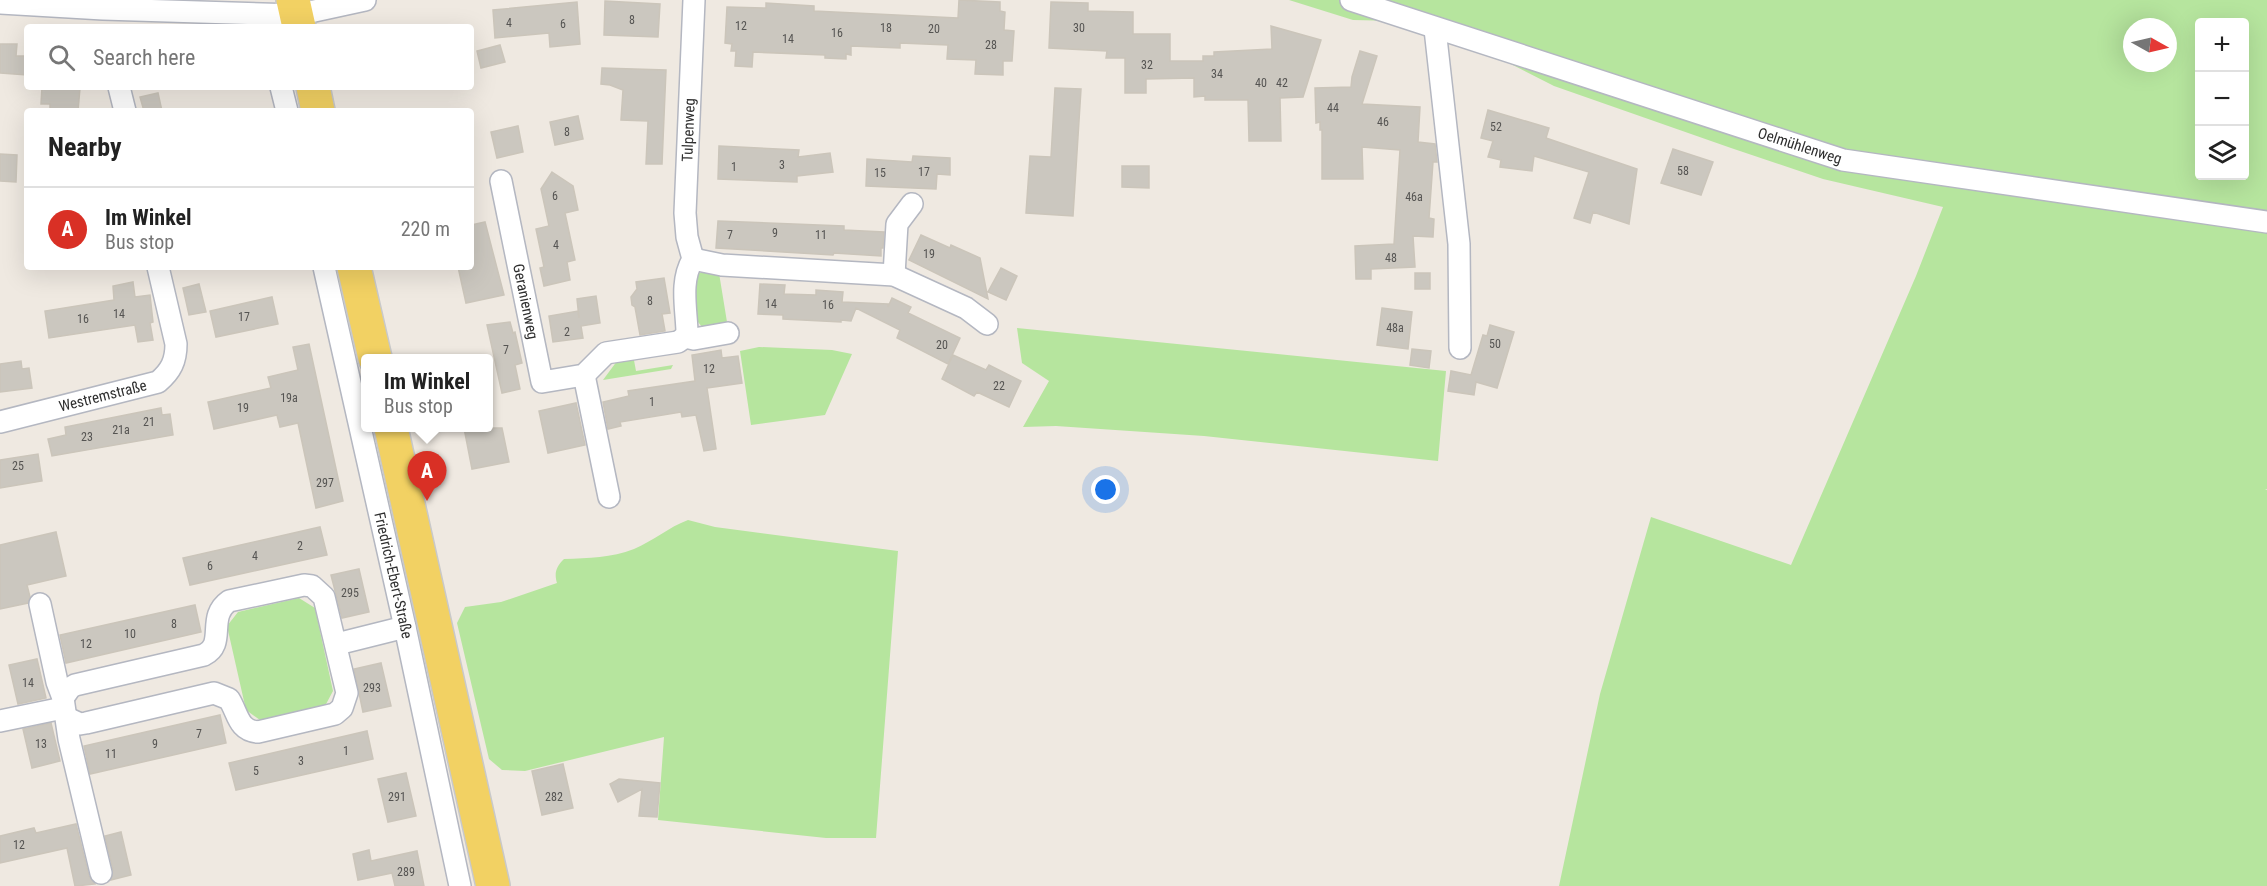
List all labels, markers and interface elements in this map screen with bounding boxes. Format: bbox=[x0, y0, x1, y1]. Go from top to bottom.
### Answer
house number: 8 bbox=[629, 13, 635, 27]
house number: 4 bbox=[506, 16, 512, 30]
house number: 6 bbox=[560, 17, 566, 31]
north arrow bbox=[2123, 18, 2177, 72]
map controls bbox=[2195, 18, 2249, 180]
button: + bbox=[2195, 18, 2249, 72]
house number: 12 bbox=[735, 19, 747, 33]
house number: 18 bbox=[880, 21, 892, 35]
house number: 30 bbox=[1073, 21, 1085, 35]
house number: 20 bbox=[928, 22, 940, 36]
search box bbox=[24, 24, 474, 90]
house number: 16 bbox=[831, 26, 843, 40]
house number: 14 bbox=[782, 32, 794, 46]
house number: 28 bbox=[985, 38, 997, 52]
icon: search bbox=[45, 41, 78, 74]
text: Search here bbox=[93, 45, 195, 70]
house number: 32 bbox=[1141, 58, 1153, 72]
house number: 34 bbox=[1211, 67, 1223, 81]
button: − bbox=[2195, 72, 2249, 126]
house number: 40 bbox=[1255, 76, 1267, 90]
house number: 42 bbox=[1276, 76, 1288, 90]
street label: Tulpenweg bbox=[678, 98, 699, 162]
house number: 44 bbox=[1327, 101, 1339, 115]
house number: 46 bbox=[1377, 115, 1389, 129]
house number: 52 bbox=[1490, 120, 1502, 134]
street label: Oelmühlenweg bbox=[1756, 124, 1844, 168]
house number: 8 bbox=[564, 125, 570, 139]
button: layers bbox=[2195, 126, 2249, 180]
text: Nearby bbox=[48, 132, 122, 162]
house number: 3 bbox=[779, 158, 785, 172]
house number: 1 bbox=[731, 160, 737, 174]
house number: 58 bbox=[1677, 164, 1689, 178]
house number: 17 bbox=[918, 165, 930, 179]
house number: 15 bbox=[874, 166, 886, 180]
house number: 6 bbox=[552, 189, 558, 203]
house number: 46a bbox=[1405, 190, 1423, 204]
text: Im Winkel bbox=[105, 205, 192, 230]
text: A bbox=[62, 217, 73, 241]
text: 220 m bbox=[401, 217, 450, 241]
house number: 9 bbox=[772, 226, 778, 240]
house number: 7 bbox=[727, 228, 733, 242]
house number: 11 bbox=[815, 228, 827, 242]
text: Bus stop bbox=[105, 230, 174, 254]
house number: 4 bbox=[553, 238, 559, 252]
house number: 19 bbox=[923, 247, 935, 261]
house number: 48 bbox=[1385, 251, 1397, 265]
street label: Geranienweg bbox=[509, 262, 542, 341]
house number: 8 bbox=[647, 294, 653, 308]
house number: 14 bbox=[765, 297, 777, 311]
house number: 16 bbox=[822, 298, 834, 312]
house number: 14 bbox=[113, 307, 125, 321]
house number: 17 bbox=[238, 310, 250, 324]
house number: 16 bbox=[77, 312, 89, 326]
house number: 48a bbox=[1386, 321, 1404, 335]
house number: 2 bbox=[564, 325, 570, 339]
house number: 50 bbox=[1489, 337, 1501, 351]
house number: 20 bbox=[936, 338, 948, 352]
house number: 7 bbox=[503, 343, 509, 357]
popup bbox=[361, 354, 493, 432]
house number: 12 bbox=[703, 362, 715, 376]
text: Im Winkel bbox=[384, 369, 470, 394]
street label: Westremstraße bbox=[57, 376, 149, 416]
house number: 22 bbox=[993, 379, 1005, 393]
house number: 19a bbox=[280, 391, 298, 405]
text: Bus stop bbox=[384, 394, 453, 418]
house number: 1 bbox=[649, 395, 655, 409]
house number: 19 bbox=[237, 401, 249, 415]
house number: 21 bbox=[143, 415, 155, 429]
house number: 21a bbox=[112, 423, 130, 437]
house number: 23 bbox=[81, 430, 93, 444]
pin: A bbox=[408, 452, 446, 501]
house number: 25 bbox=[12, 459, 24, 473]
your location bbox=[1091, 475, 1120, 504]
house number: 297 bbox=[316, 476, 334, 490]
street label: Friedrich-Ebert-Straße bbox=[370, 510, 416, 640]
house number: 2 bbox=[297, 539, 303, 553]
house number: 4 bbox=[252, 549, 258, 563]
house number: 6 bbox=[207, 559, 213, 573]
house number: 295 bbox=[341, 586, 359, 600]
house number: 8 bbox=[171, 617, 177, 631]
house number: 10 bbox=[124, 627, 136, 641]
house number: 12 bbox=[80, 637, 92, 651]
house number: 14 bbox=[22, 676, 34, 690]
house number: 293 bbox=[363, 681, 381, 695]
house number: 7 bbox=[196, 727, 202, 741]
house number: 13 bbox=[35, 737, 47, 751]
house number: 9 bbox=[152, 737, 158, 751]
house number: 1 bbox=[343, 744, 349, 758]
house number: 11 bbox=[105, 747, 117, 761]
house number: 3 bbox=[298, 754, 304, 768]
house number: 5 bbox=[253, 764, 259, 778]
house number: 291 bbox=[388, 790, 406, 804]
house number: 282 bbox=[545, 790, 563, 804]
house number: 12 bbox=[13, 838, 25, 852]
house number: 289 bbox=[397, 865, 415, 879]

